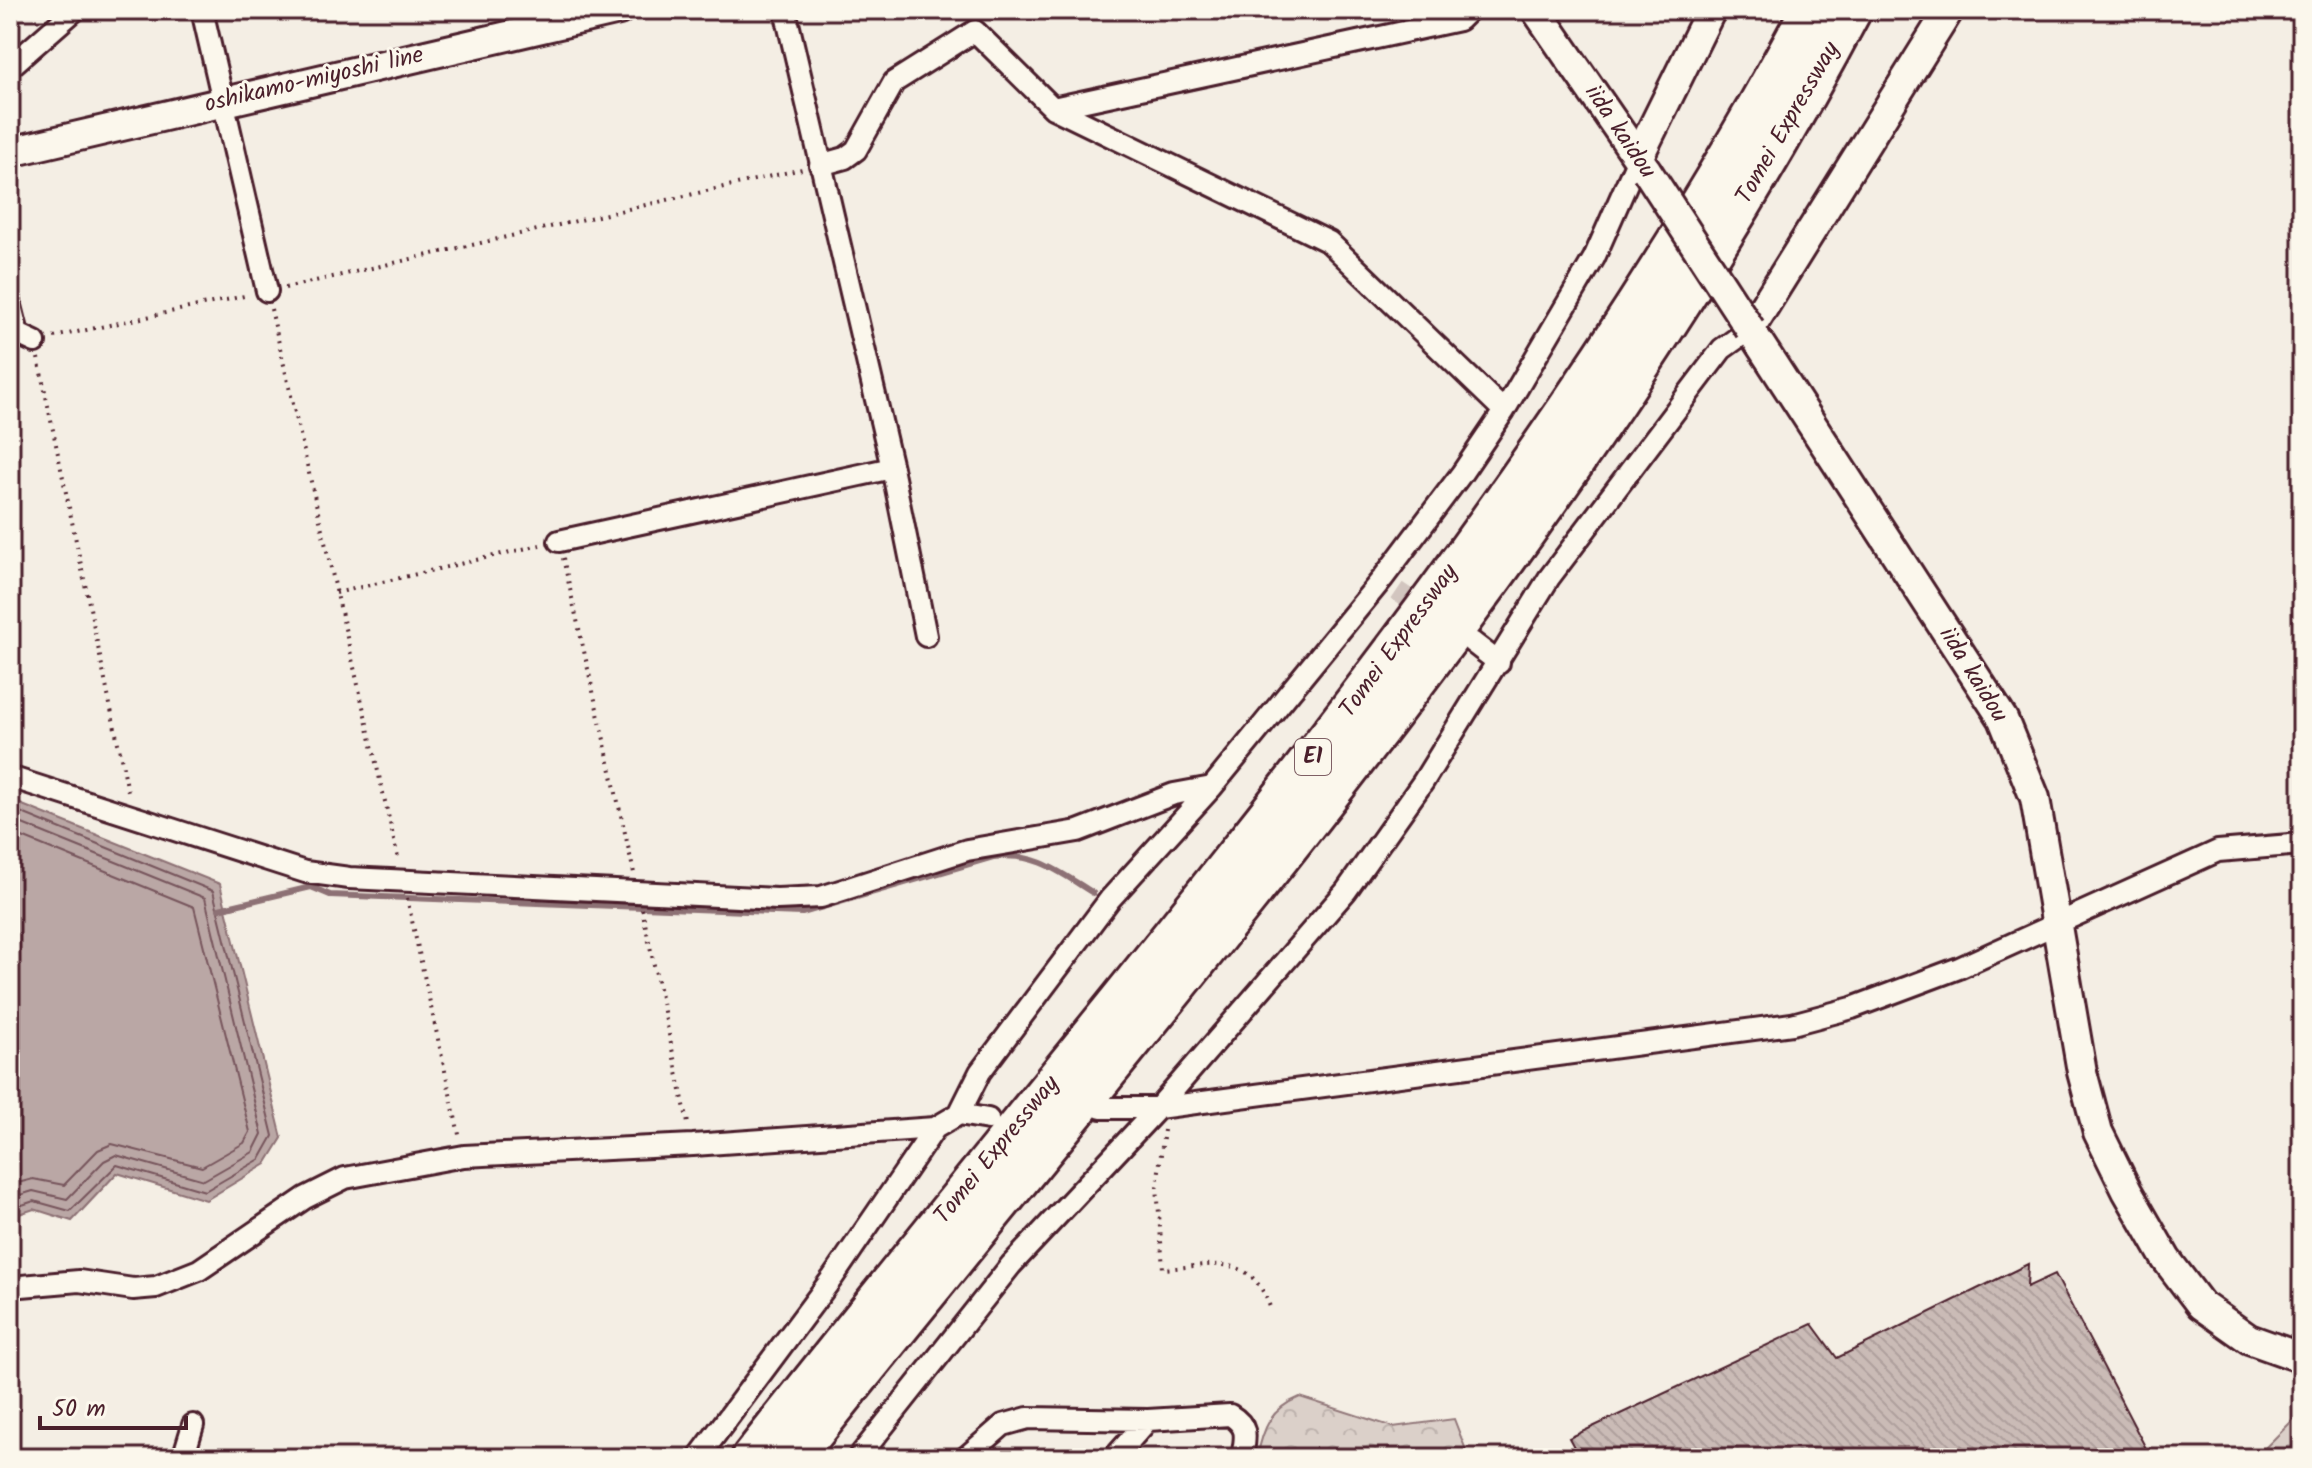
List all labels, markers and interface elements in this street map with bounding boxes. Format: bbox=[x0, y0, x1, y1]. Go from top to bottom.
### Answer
street label: Tomei Expressway bbox=[1725, 34, 1851, 212]
street label: oshikamo-miyoshi line bbox=[201, 36, 428, 124]
street label: iida kaidou bbox=[1574, 77, 1666, 188]
street label: Tomei Expressway bbox=[1330, 555, 1469, 726]
street label: iida kaidou bbox=[1928, 619, 2018, 731]
road number: E1 bbox=[1295, 739, 1331, 775]
street label: Tomei Expressway bbox=[924, 1066, 1070, 1233]
scale bar bbox=[40, 1380, 186, 1430]
text: 50 m bbox=[52, 1390, 106, 1429]

